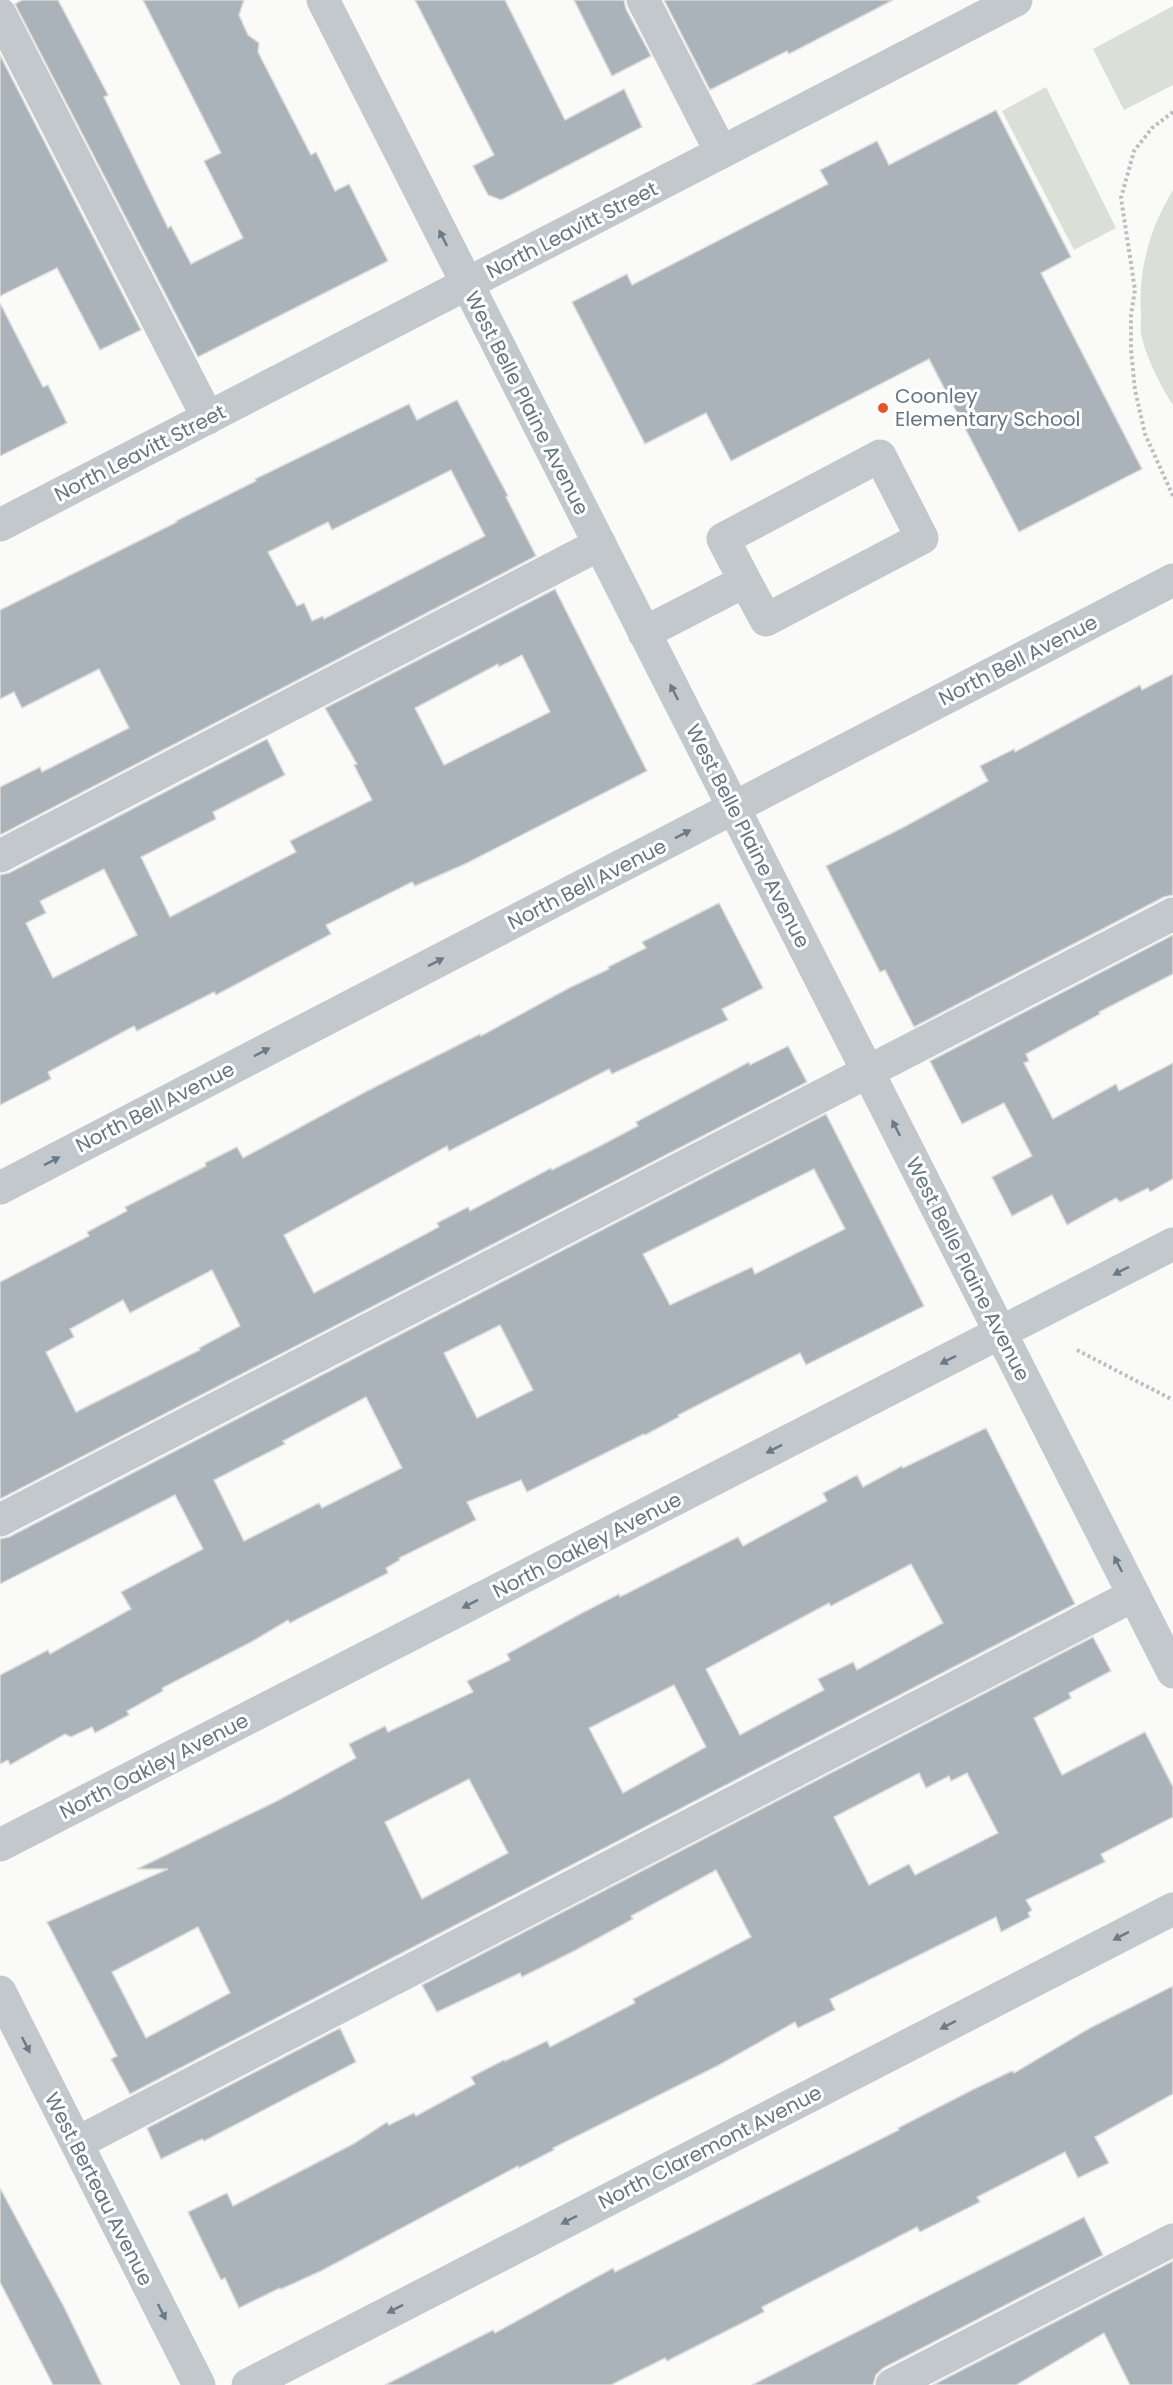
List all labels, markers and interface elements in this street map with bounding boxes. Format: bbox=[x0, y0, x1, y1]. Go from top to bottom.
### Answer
street label: North Leavitt Street bbox=[481, 175, 663, 285]
one-way arrow bbox=[439, 229, 448, 246]
street label: West Belle Plaine Avenue bbox=[458, 286, 596, 520]
place label: Coonley Elementary School bbox=[895, 382, 1080, 433]
street label: North Leavitt Street bbox=[49, 398, 231, 508]
marker: Coonley Elementary School bbox=[876, 401, 890, 415]
street label: North Bell Avenue bbox=[934, 608, 1102, 712]
one-way arrow bbox=[670, 684, 679, 701]
street label: West Belle Plaine Avenue bbox=[679, 719, 817, 953]
one-way arrow bbox=[675, 829, 692, 838]
street label: North Bell Avenue bbox=[503, 832, 671, 936]
one-way arrow bbox=[427, 957, 444, 967]
one-way arrow bbox=[254, 1047, 271, 1057]
street label: North Bell Avenue bbox=[71, 1055, 239, 1159]
one-way arrow bbox=[891, 1119, 901, 1136]
street label: West Belle Plaine Avenue bbox=[899, 1152, 1037, 1386]
one-way arrow bbox=[43, 1156, 61, 1166]
one-way arrow bbox=[1112, 1266, 1129, 1276]
one-way arrow bbox=[939, 1355, 956, 1365]
one-way arrow bbox=[765, 1444, 782, 1454]
street label: North Oakley Avenue bbox=[488, 1485, 686, 1605]
one-way arrow bbox=[1113, 1555, 1123, 1572]
one-way arrow bbox=[461, 1600, 478, 1609]
street label: North Oakley Avenue bbox=[55, 1706, 253, 1826]
one-way arrow bbox=[1112, 1931, 1129, 1941]
one-way arrow bbox=[939, 2020, 956, 2030]
one-way arrow bbox=[22, 2036, 31, 2053]
street label: North Claremont Avenue bbox=[593, 2078, 827, 2216]
street label: West Berteau Avenue bbox=[38, 2088, 160, 2290]
one-way arrow bbox=[560, 2215, 577, 2225]
one-way arrow bbox=[157, 2304, 167, 2321]
one-way arrow bbox=[387, 2304, 404, 2314]

